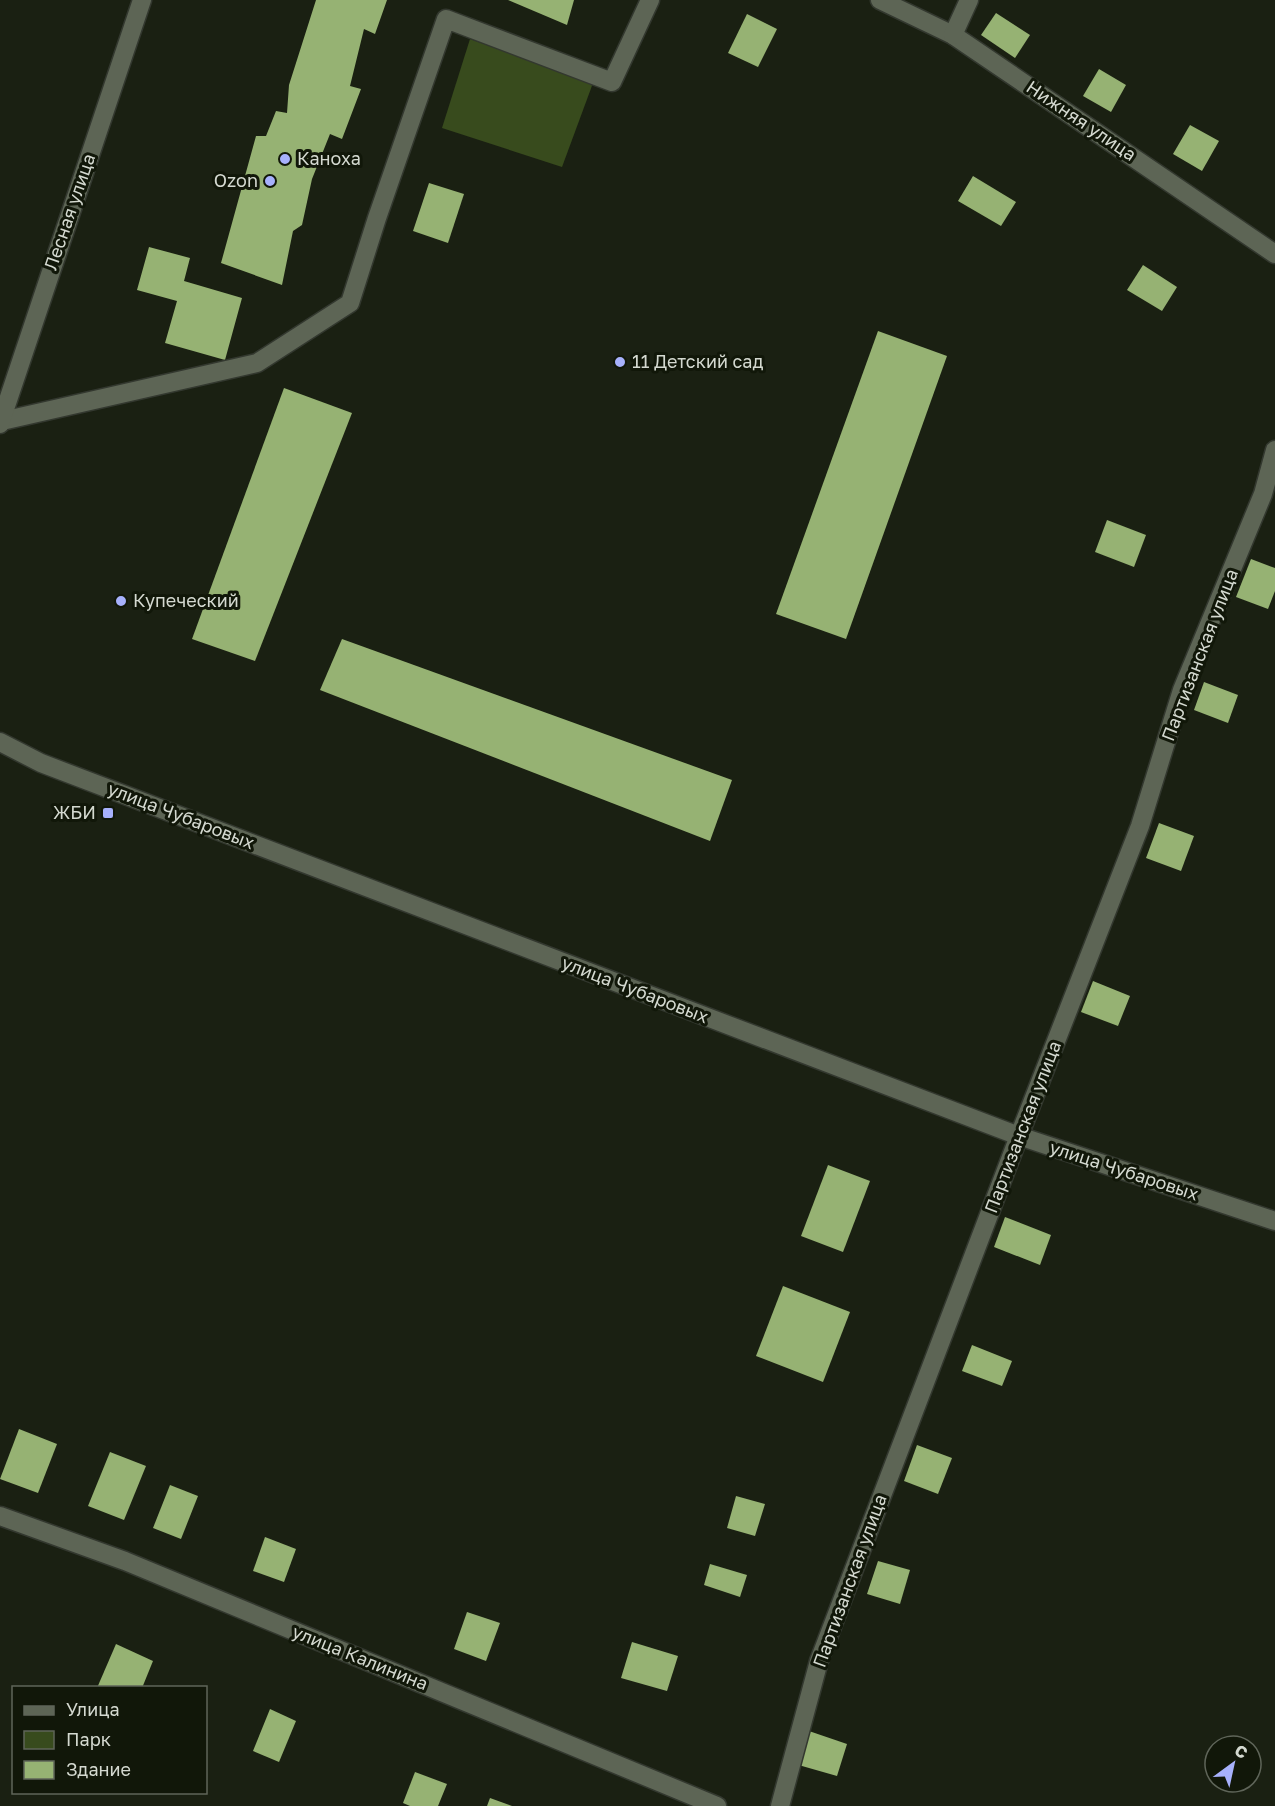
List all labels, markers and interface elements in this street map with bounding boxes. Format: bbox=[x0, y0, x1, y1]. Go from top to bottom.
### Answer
street label: Нижняя улица bbox=[1022, 75, 1141, 165]
place label: Каноха bbox=[297, 147, 361, 169]
street label: Лесная улица bbox=[39, 151, 99, 273]
marker: Каноха bbox=[278, 152, 292, 166]
place label: Ozon bbox=[214, 169, 258, 191]
marker: Ozon bbox=[263, 174, 277, 188]
place label: 11 Детский сад bbox=[632, 350, 763, 372]
marker: 11 Детский сад bbox=[613, 355, 627, 369]
street label: Партизанская улица bbox=[1156, 565, 1242, 744]
place label: Купеческий bbox=[133, 589, 239, 611]
marker: Купеческий bbox=[114, 594, 128, 608]
street label: улица Чубаровых bbox=[105, 777, 258, 853]
place label: ЖБИ bbox=[53, 801, 96, 823]
marker: ЖБИ bbox=[101, 806, 115, 820]
street label: улица Чубаровых bbox=[559, 951, 712, 1027]
street label: Партизанская улица bbox=[979, 1037, 1065, 1216]
street label: улица Чубаровых bbox=[1047, 1136, 1202, 1205]
street label: Партизанская улица bbox=[807, 1491, 891, 1670]
street label: улица Калинина bbox=[289, 1620, 431, 1694]
legend bbox=[12, 1686, 207, 1794]
text: Улица bbox=[66, 1698, 120, 1720]
text: Парк bbox=[66, 1728, 111, 1750]
north arrow bbox=[1203, 1734, 1263, 1794]
text: С bbox=[1231, 1740, 1251, 1763]
text: Здание bbox=[66, 1758, 131, 1780]

